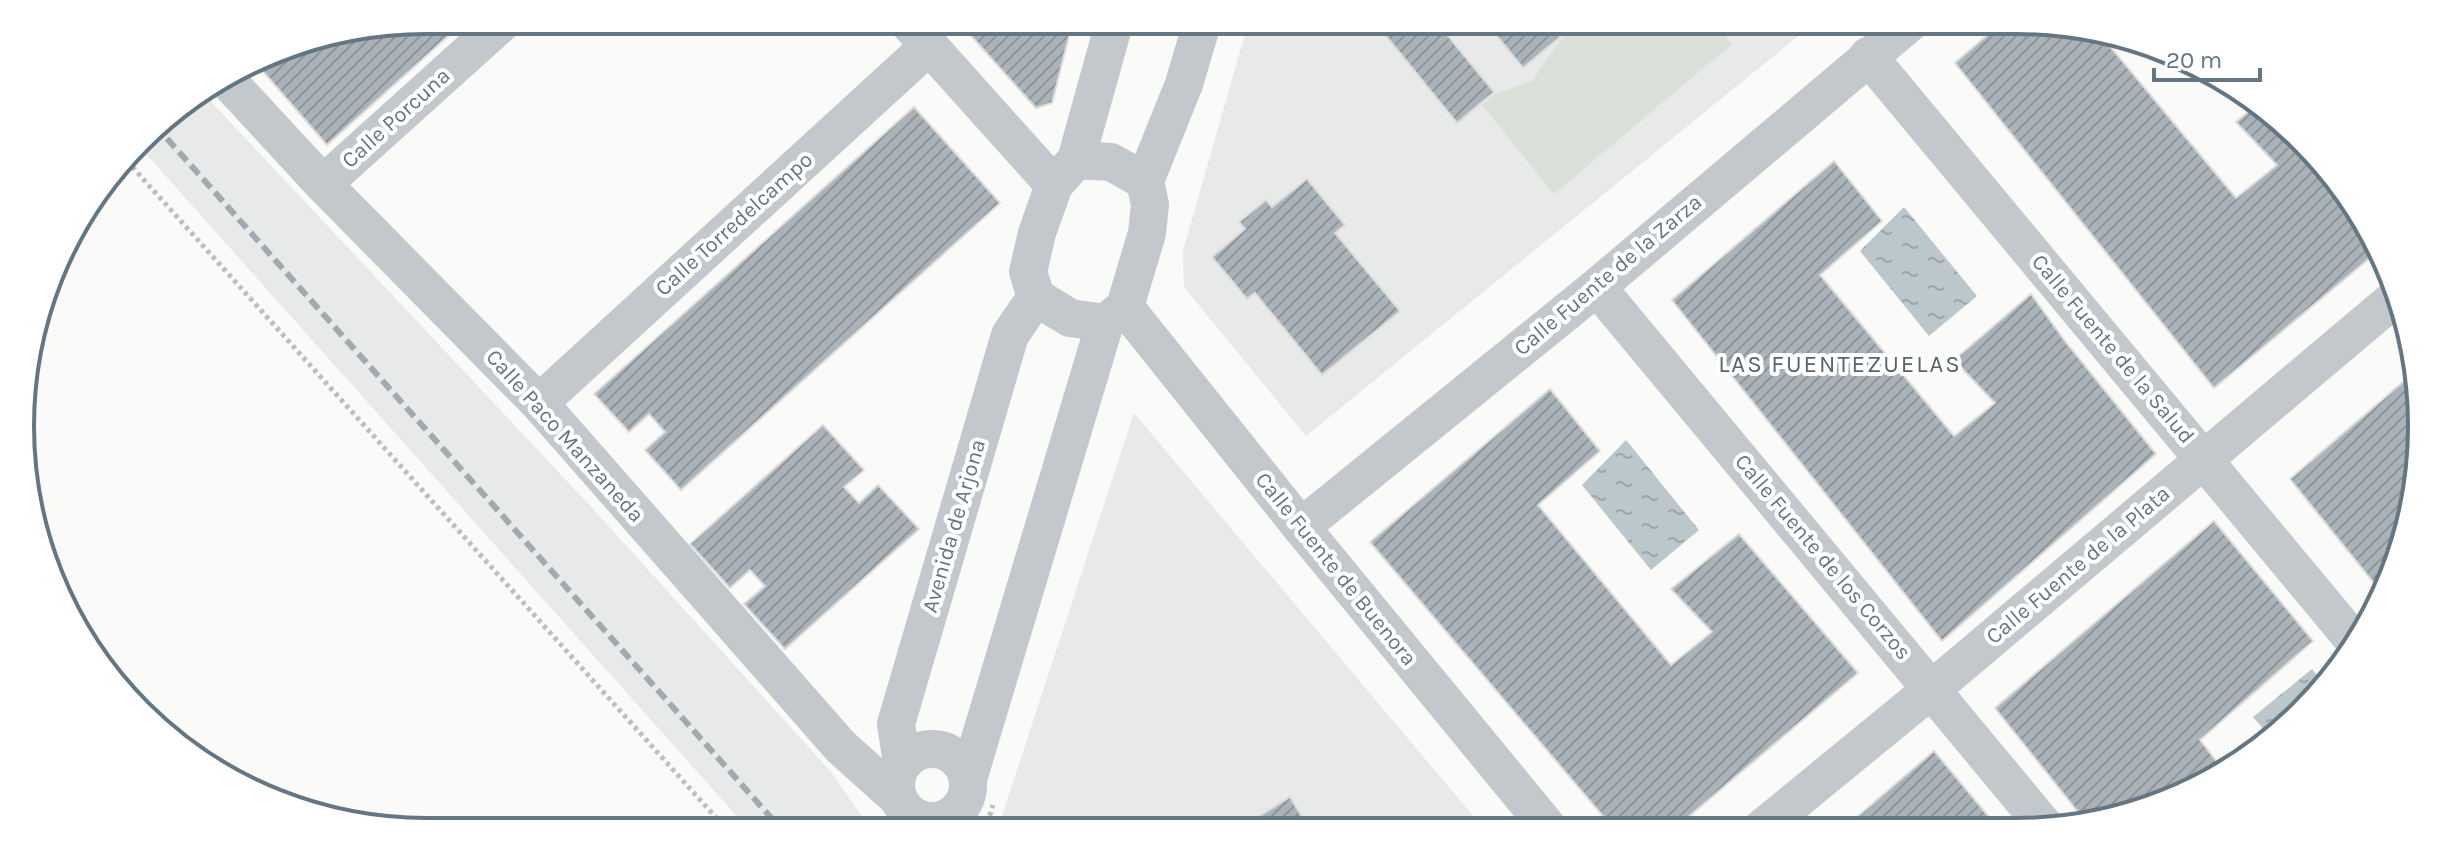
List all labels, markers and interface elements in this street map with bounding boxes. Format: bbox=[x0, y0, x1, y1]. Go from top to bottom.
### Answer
scale bar bbox=[2154, 32, 2260, 82]
text: 20 m bbox=[2166, 46, 2222, 74]
street label: Calle Porcuna bbox=[337, 63, 455, 173]
street label: Calle Torredelcampo bbox=[650, 147, 818, 301]
street label: Calle Fuente de la Zarza bbox=[1509, 189, 1707, 361]
street label: Calle Fuente de la Salud bbox=[2026, 249, 2200, 449]
street label: Calle Paco Manzaneda bbox=[481, 344, 649, 528]
district label: LAS FUENTEZUELAS bbox=[1718, 350, 1962, 378]
street label: Avenida de Arjona bbox=[917, 436, 991, 616]
street label: Calle Fuente de los Corzos bbox=[1729, 449, 1917, 665]
street label: Calle Fuente de Buenora bbox=[1250, 467, 1422, 671]
street label: Calle Fuente de la Plata bbox=[1981, 480, 2175, 650]

